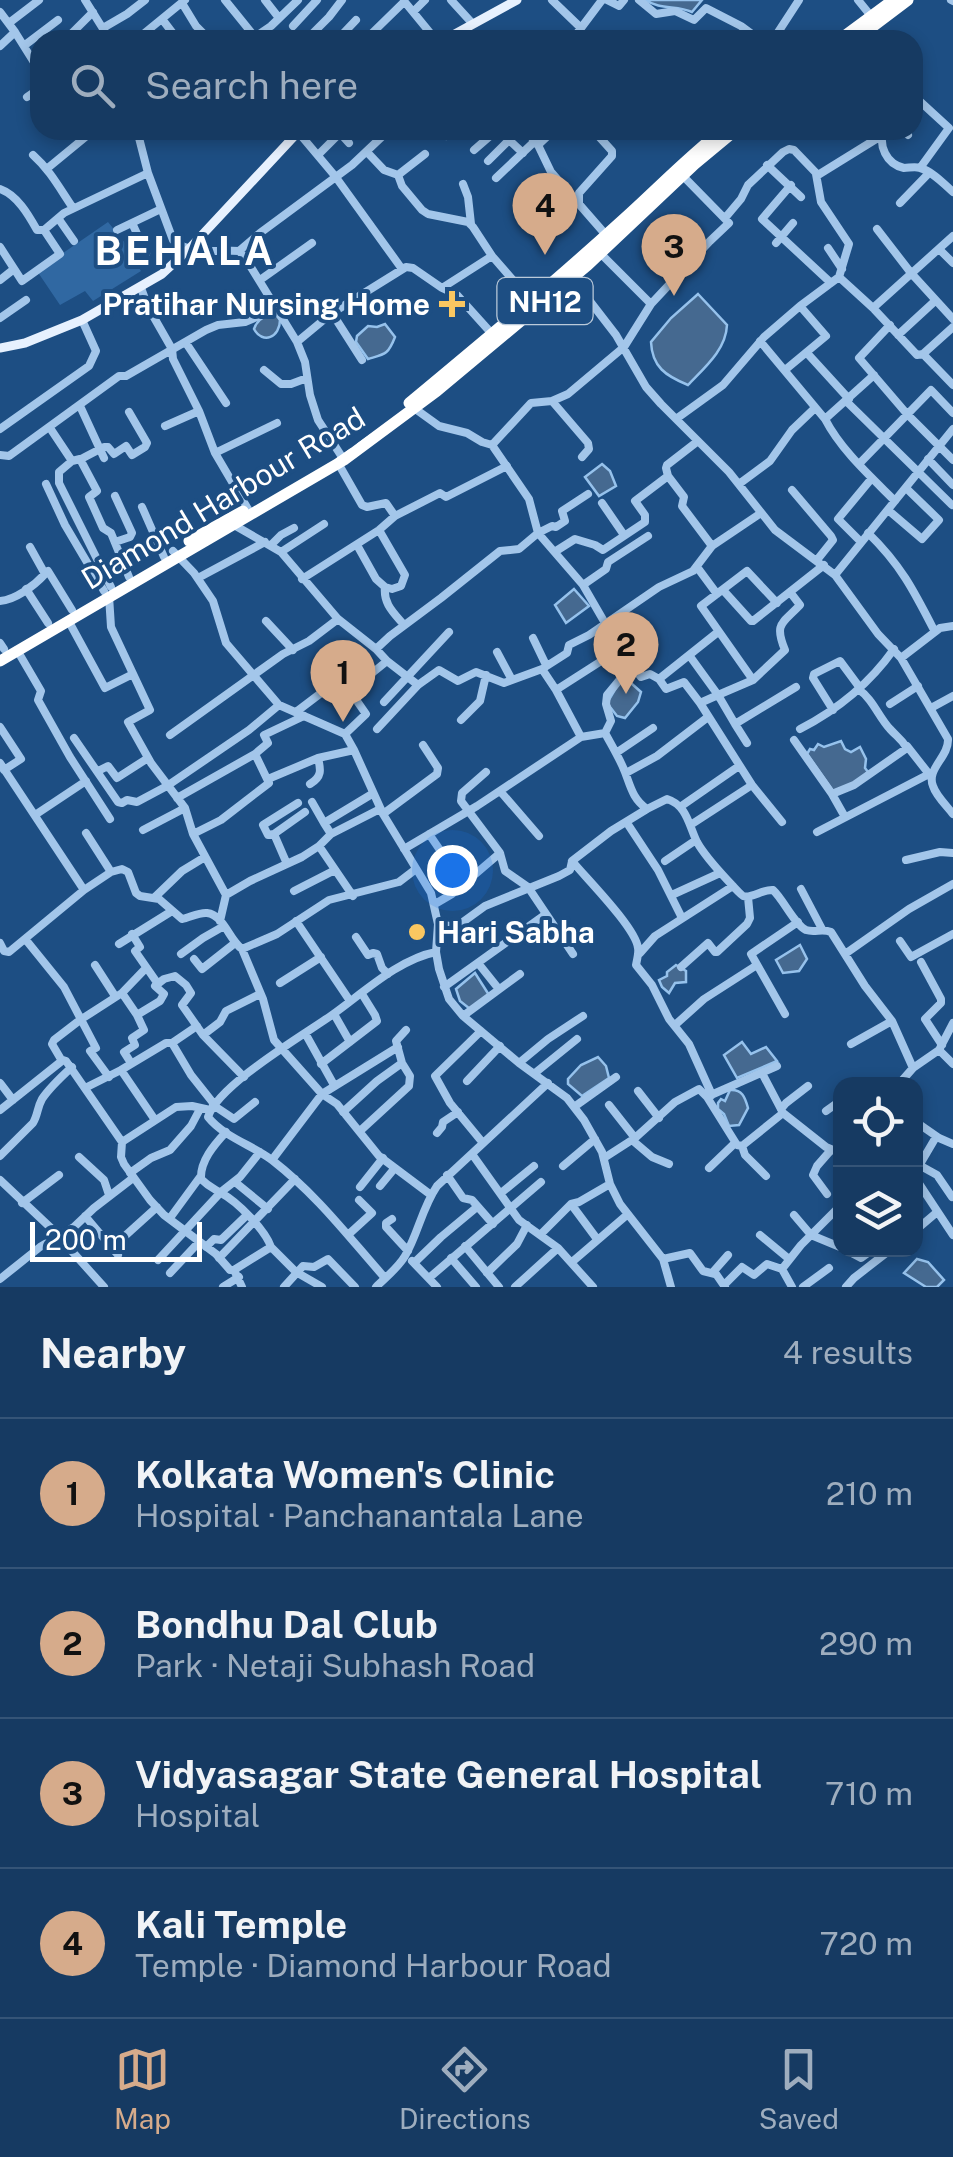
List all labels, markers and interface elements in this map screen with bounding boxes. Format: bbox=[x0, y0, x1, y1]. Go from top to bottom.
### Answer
search box bbox=[30, 30, 923, 140]
icon: search bbox=[65, 58, 120, 113]
text: Search here bbox=[145, 63, 358, 108]
pin: 4 bbox=[512, 172, 578, 255]
pin: 3 bbox=[642, 214, 706, 296]
district label: BEHALA bbox=[94, 227, 276, 274]
road number: NH12 bbox=[498, 278, 592, 324]
place label: Pratihar Nursing Home bbox=[102, 286, 430, 322]
marker: Pratihar Nursing Home bbox=[439, 291, 465, 317]
street label: Diamond Harbour Road bbox=[75, 399, 371, 597]
pin: 2 bbox=[594, 612, 658, 694]
pin: 1 bbox=[310, 640, 376, 722]
your location bbox=[427, 845, 478, 896]
place label: Hari Sabha bbox=[437, 914, 595, 950]
marker: Hari Sabha bbox=[406, 921, 428, 943]
map controls bbox=[833, 1077, 923, 1257]
button: locate bbox=[833, 1077, 923, 1167]
button: layers bbox=[833, 1167, 923, 1257]
scale bar bbox=[30, 1217, 202, 1262]
text: 200 m bbox=[45, 1223, 127, 1256]
text: Nearby bbox=[40, 1328, 186, 1377]
text: 4 results bbox=[783, 1334, 913, 1371]
text: Kolkata Women's Clinic bbox=[135, 1452, 555, 1497]
text: 1 bbox=[66, 1475, 79, 1512]
text: 210 m bbox=[826, 1475, 913, 1512]
text: Hospital · Panchanantala Lane bbox=[135, 1497, 584, 1534]
text: Bondhu Dal Club bbox=[135, 1602, 438, 1647]
text: 2 bbox=[62, 1625, 83, 1662]
text: 290 m bbox=[819, 1625, 913, 1662]
text: Park · Netaji Subhash Road bbox=[135, 1647, 535, 1684]
text: Vidyasagar State General Hospital bbox=[135, 1752, 762, 1797]
text: 3 bbox=[62, 1775, 83, 1812]
text: 710 m bbox=[825, 1775, 913, 1812]
text: Hospital bbox=[135, 1797, 260, 1834]
text: Kali Temple bbox=[135, 1902, 347, 1947]
text: 4 bbox=[62, 1925, 83, 1962]
text: 720 m bbox=[819, 1925, 913, 1962]
text: Temple · Diamond Harbour Road bbox=[135, 1947, 612, 1984]
tab: Map bbox=[114, 2042, 171, 2135]
tab: Directions bbox=[399, 2042, 531, 2135]
tab: Saved bbox=[759, 2042, 839, 2135]

